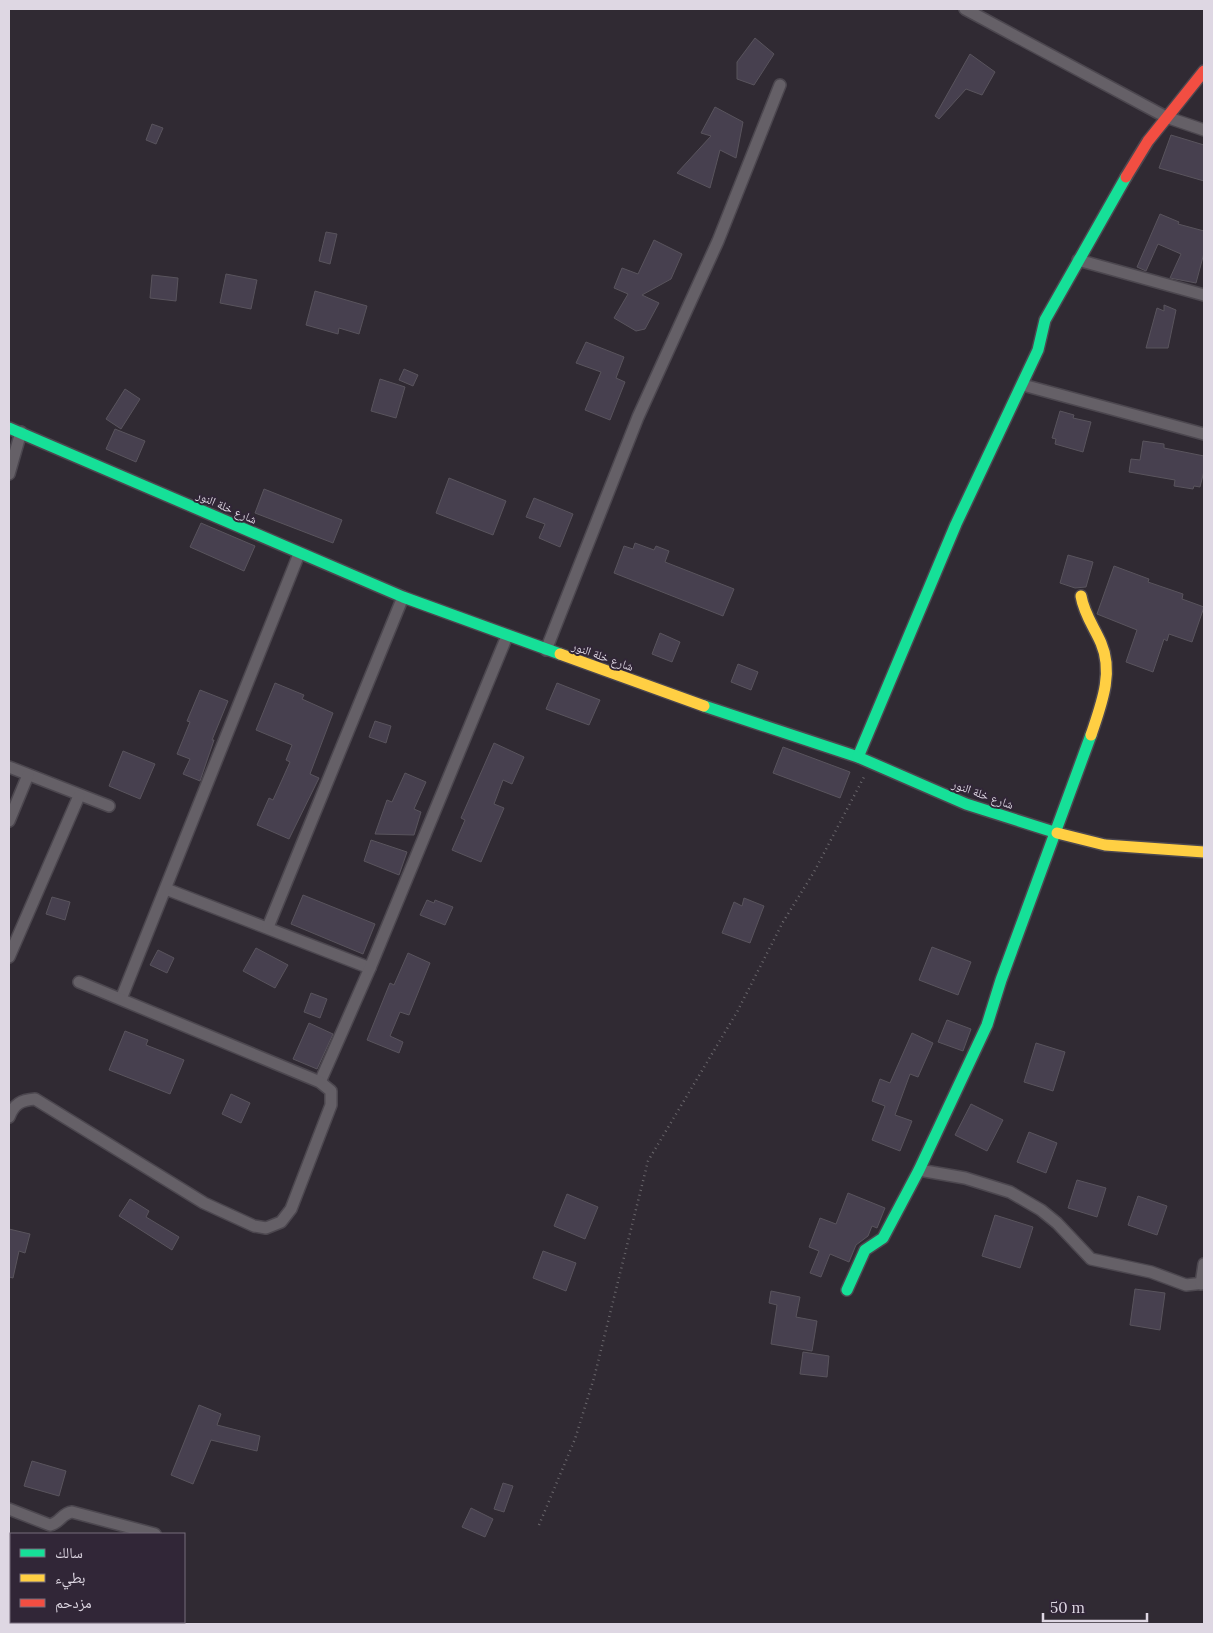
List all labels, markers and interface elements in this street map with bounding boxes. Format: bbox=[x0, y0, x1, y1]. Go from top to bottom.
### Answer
street label: شارع خلة النور bbox=[193, 487, 259, 528]
street label: شارع خلة النور bbox=[569, 638, 636, 675]
street label: شارع خلة النور bbox=[949, 776, 1016, 813]
legend bbox=[10, 1533, 185, 1623]
text: سالك bbox=[55, 1543, 83, 1562]
text: بطيء bbox=[55, 1568, 85, 1590]
scale bar bbox=[1043, 1590, 1147, 1622]
text: مزدحم bbox=[55, 1593, 92, 1613]
text: 50 m bbox=[1050, 1598, 1085, 1617]

